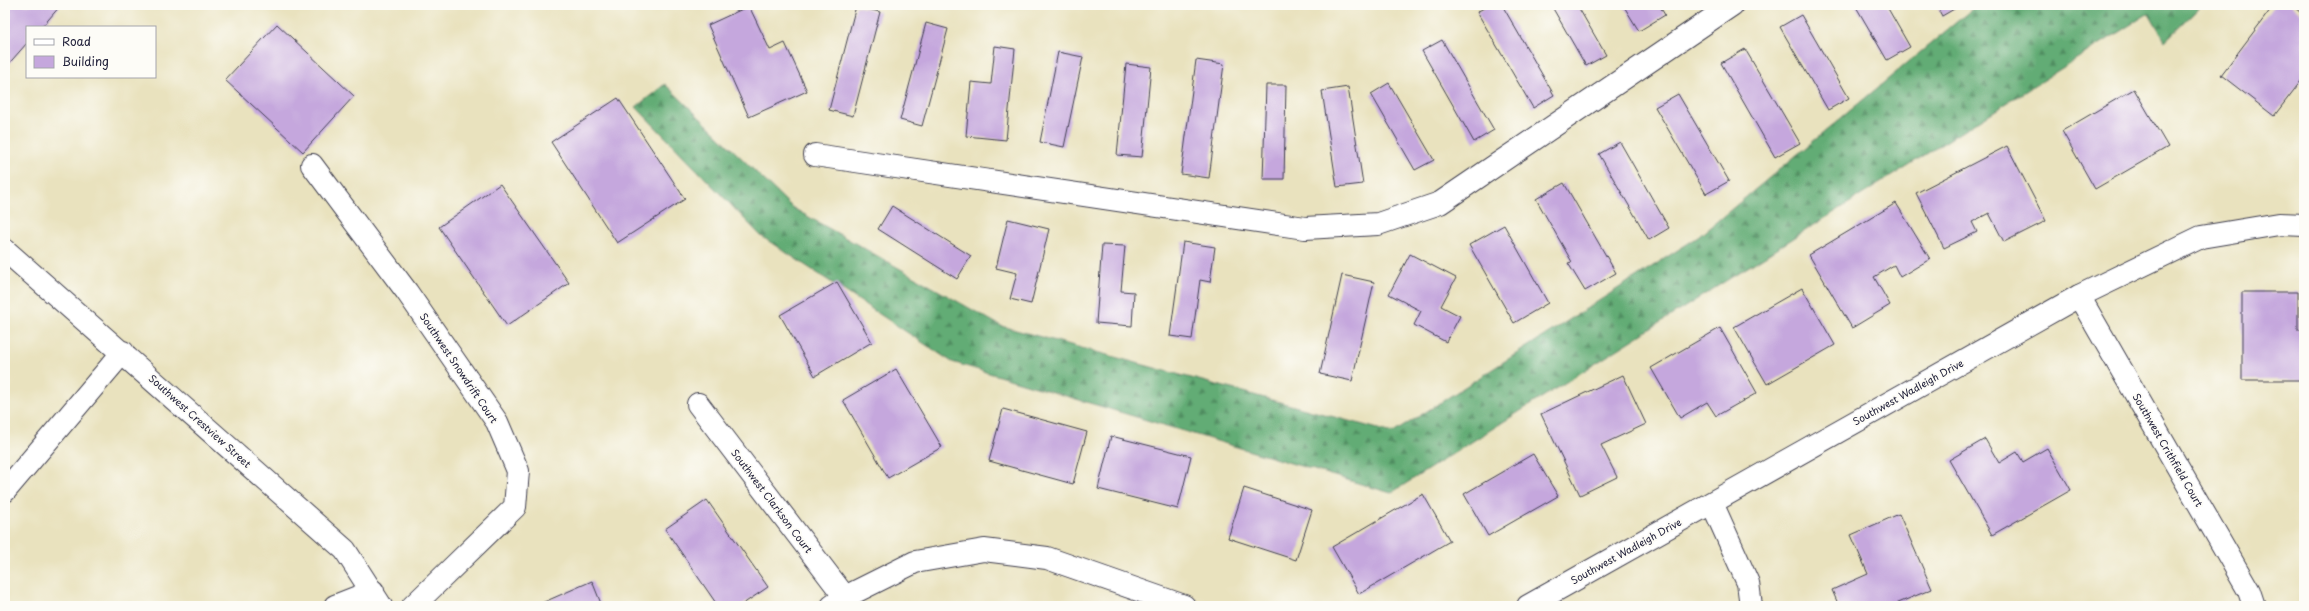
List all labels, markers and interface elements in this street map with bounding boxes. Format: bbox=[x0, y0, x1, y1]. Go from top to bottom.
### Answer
legend bbox=[26, 26, 156, 78]
text: Road bbox=[62, 32, 91, 50]
text: Building bbox=[62, 52, 109, 70]
street label: Southwest Snowdrift Court bbox=[417, 310, 502, 426]
street label: Southwest Wadleigh Drive bbox=[1850, 355, 1966, 428]
street label: Southwest Crestview Street bbox=[146, 371, 255, 471]
street label: Southwest Crithfield Court bbox=[2130, 390, 2207, 509]
street label: Southwest Clarkson Court bbox=[728, 445, 817, 556]
street label: Southwest Wadleigh Drive bbox=[1568, 514, 1684, 587]

